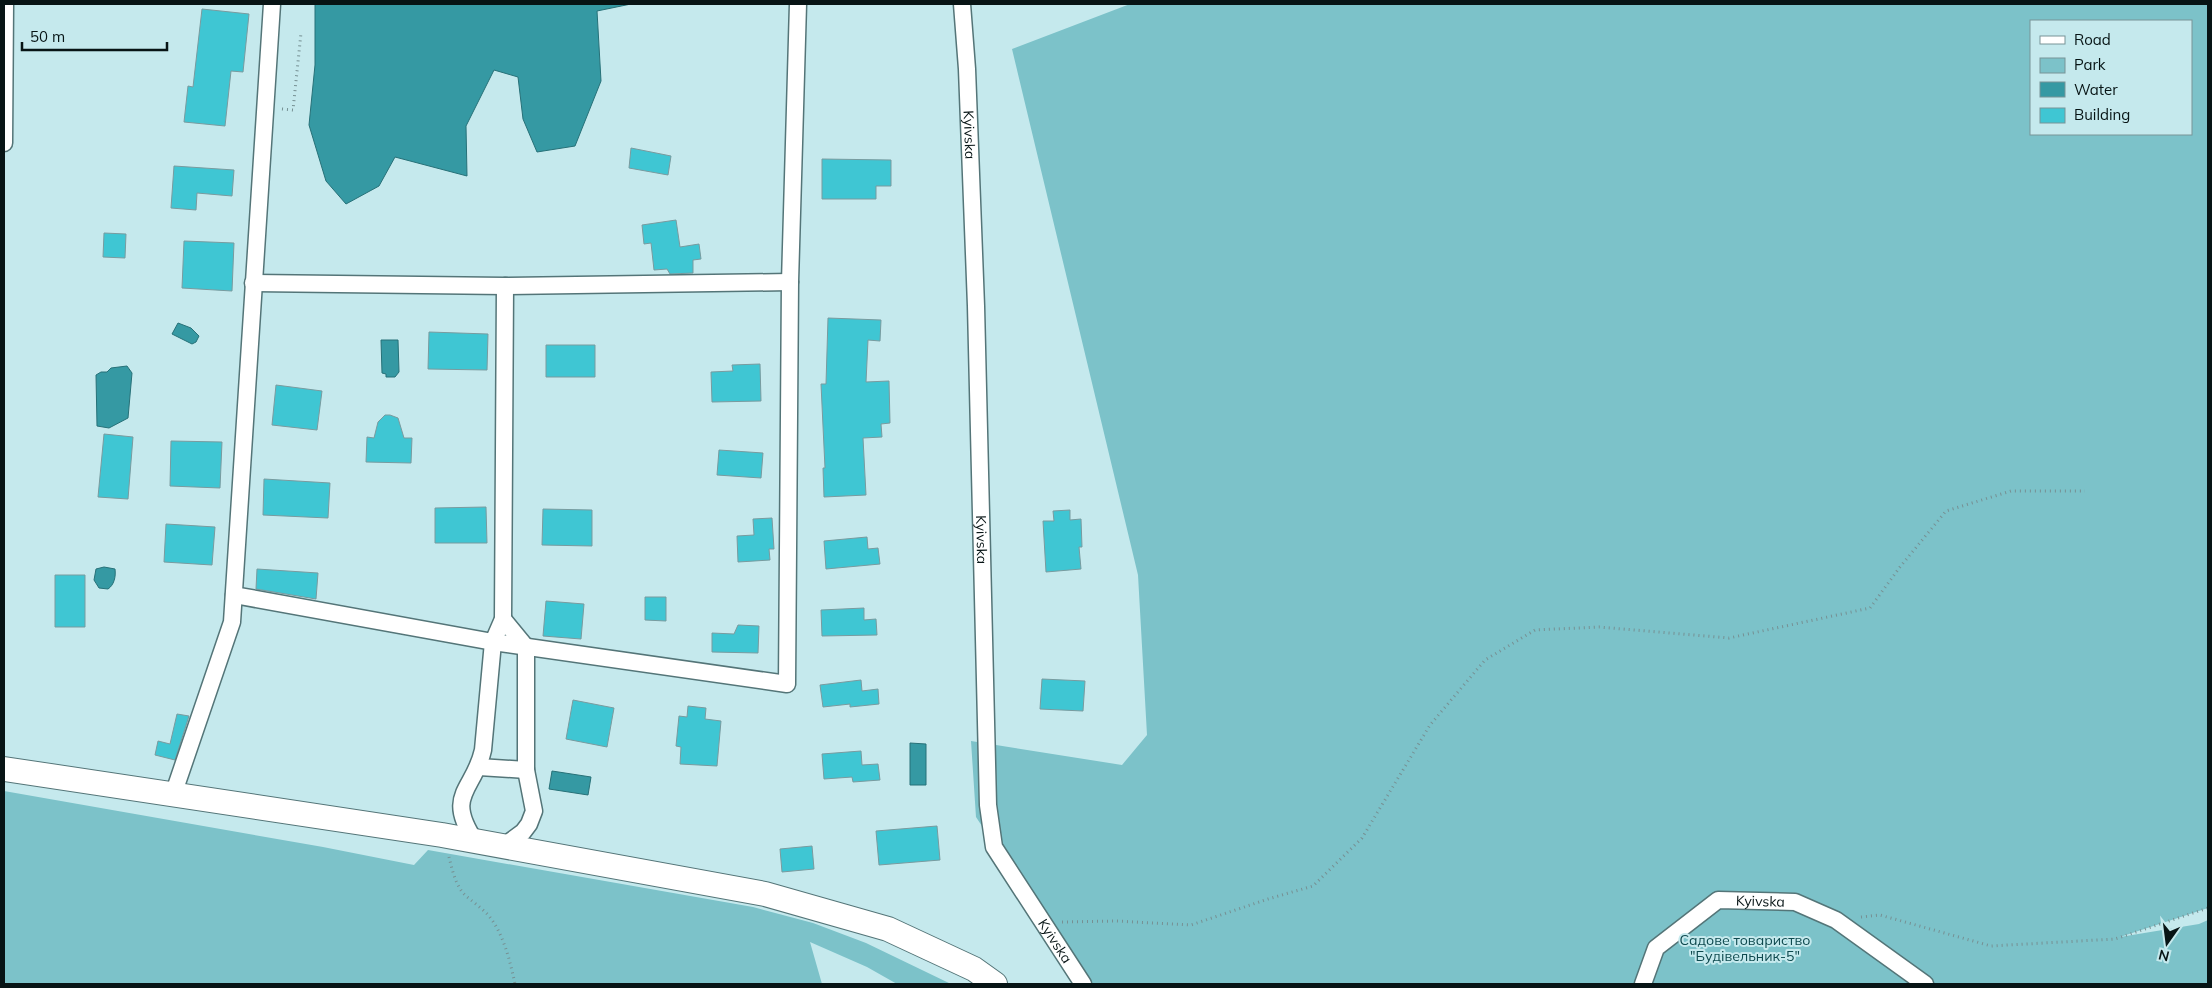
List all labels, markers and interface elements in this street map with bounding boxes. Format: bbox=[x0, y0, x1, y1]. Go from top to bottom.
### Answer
scale bar bbox=[22, 20, 168, 52]
legend bbox=[2030, 20, 2192, 135]
text: 50 m bbox=[30, 27, 65, 46]
text: Road bbox=[2074, 30, 2111, 49]
text: Park bbox=[2074, 55, 2106, 74]
text: Water bbox=[2074, 80, 2118, 99]
text: Building bbox=[2074, 105, 2130, 124]
street label: Kyivska bbox=[960, 110, 979, 160]
street label: Kyivska bbox=[972, 515, 991, 564]
street label: Kyivska bbox=[1736, 891, 1785, 911]
street label: Kyivska bbox=[1034, 915, 1076, 966]
north arrow bbox=[2142, 918, 2192, 968]
park label: Садове товариство "Будівельник-5" bbox=[1680, 931, 1810, 965]
text: N bbox=[2157, 946, 2171, 966]

